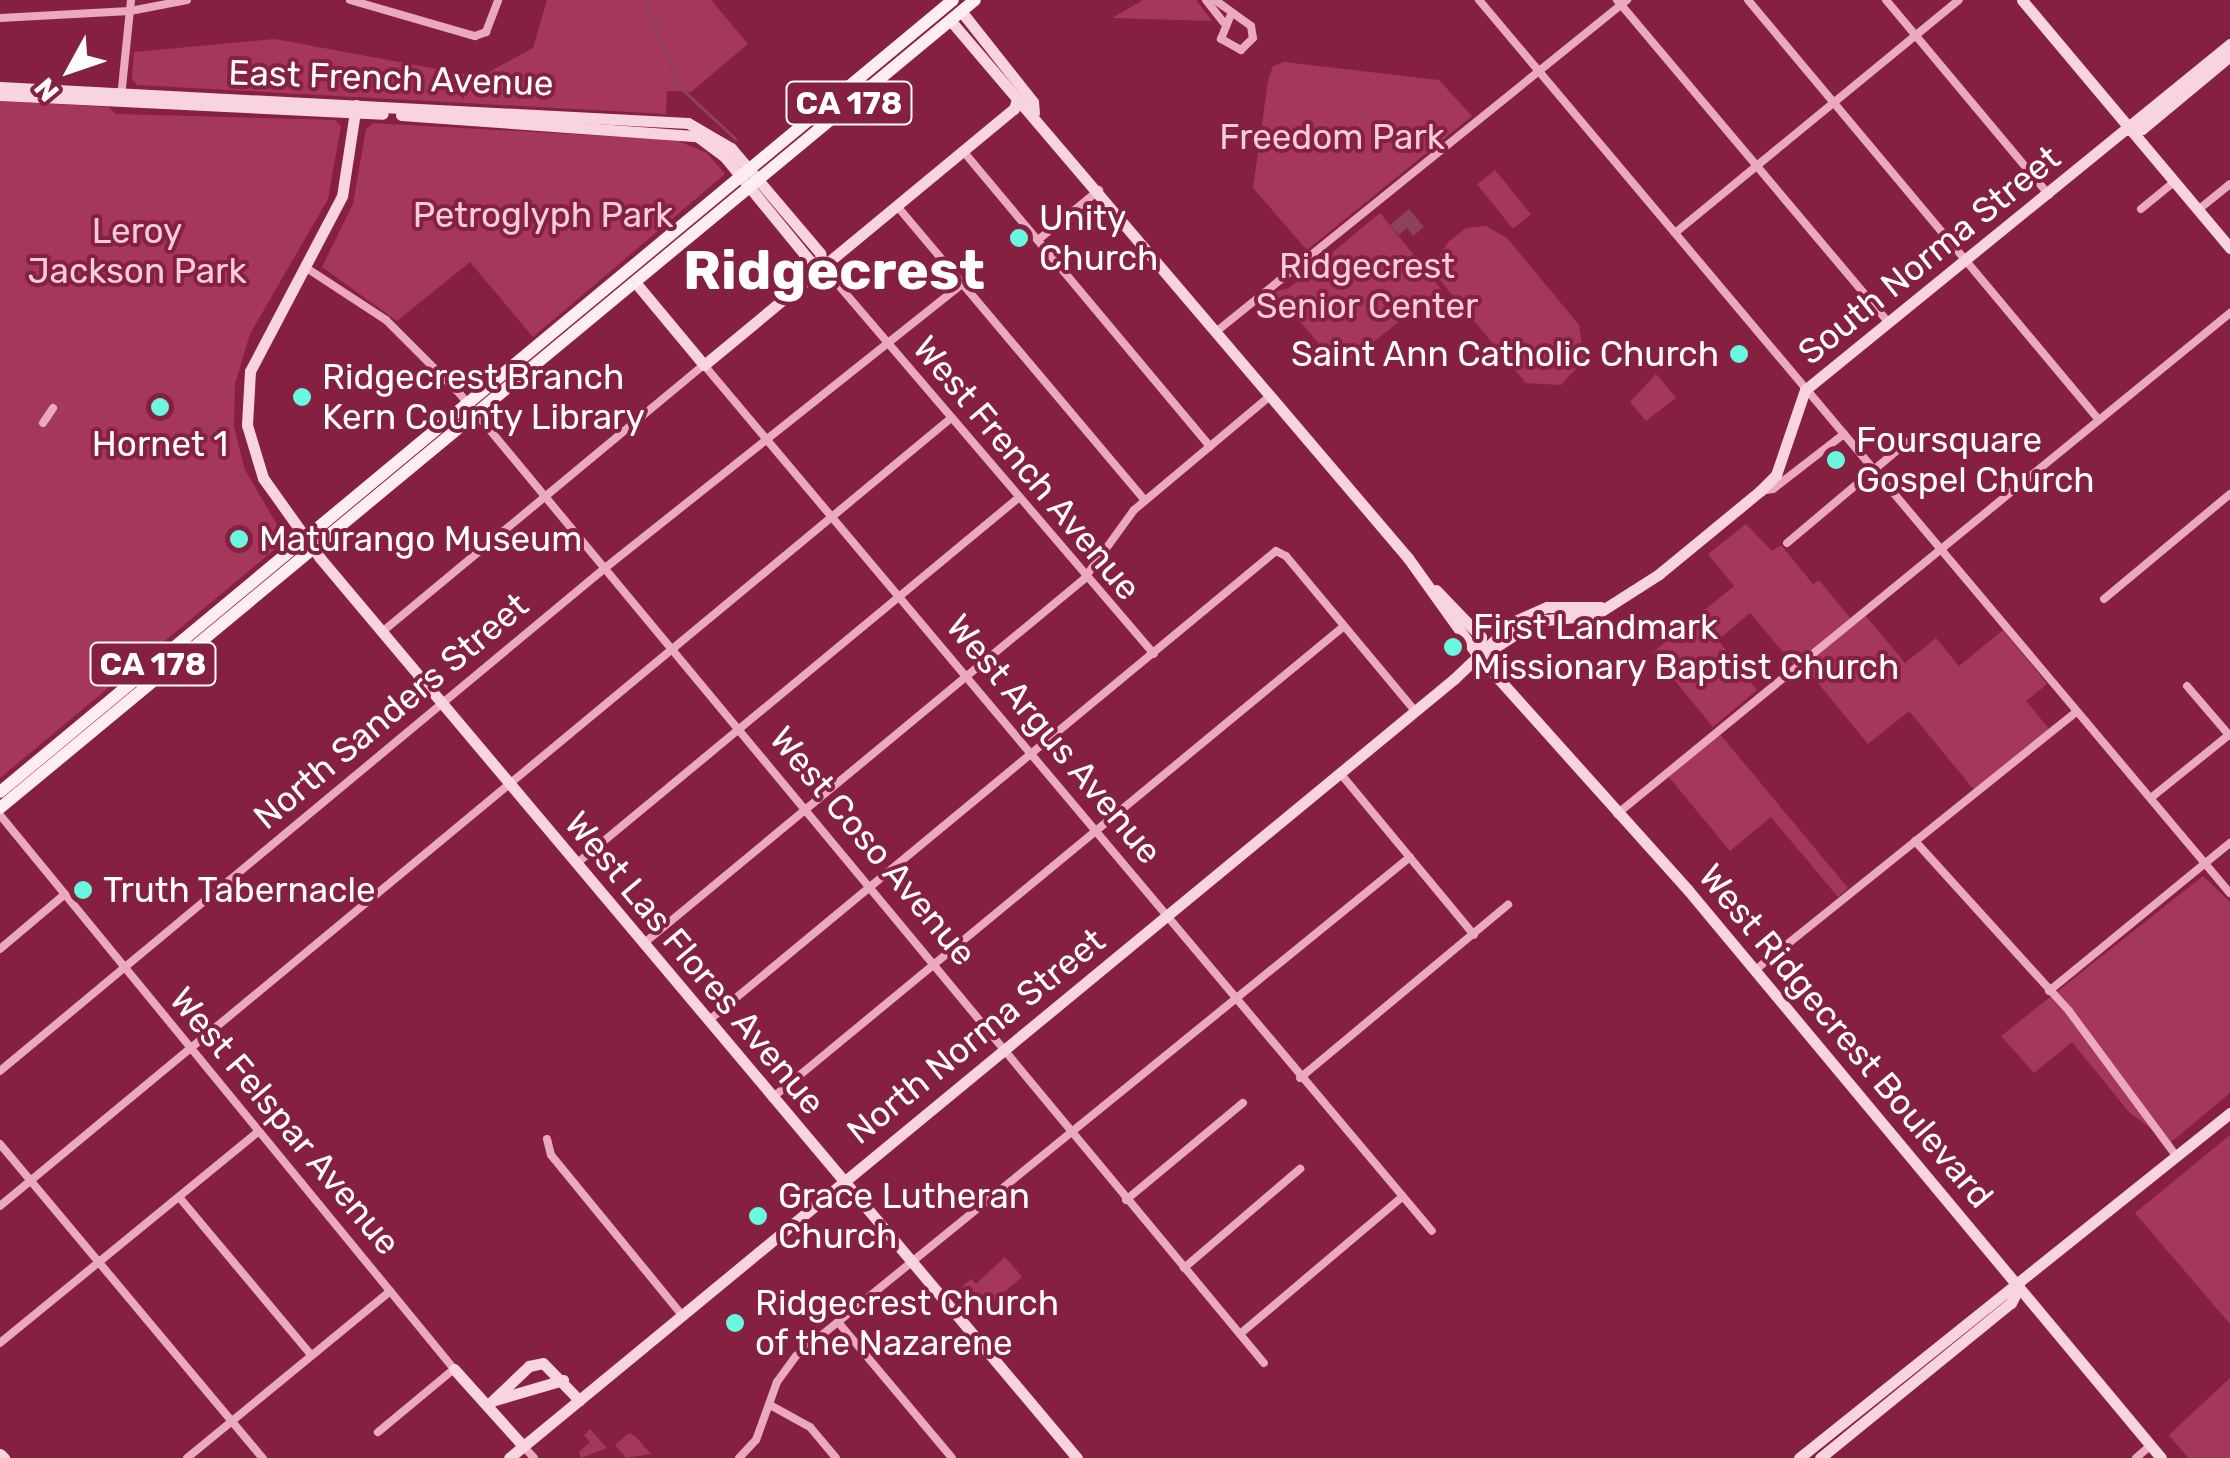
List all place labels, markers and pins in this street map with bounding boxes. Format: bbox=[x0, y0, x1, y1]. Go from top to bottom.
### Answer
place label: Unity Church bbox=[1039, 197, 1158, 279]
marker: Unity Church bbox=[1008, 227, 1030, 249]
place label: Saint Ann Catholic Church bbox=[1290, 333, 1719, 375]
marker: Saint Ann Catholic Church bbox=[1728, 343, 1750, 365]
place label: Ridgecrest Branch Kern County Library bbox=[322, 356, 646, 438]
marker: Ridgecrest Branch Kern County Library bbox=[291, 386, 313, 408]
marker: Hornet 1 bbox=[149, 396, 171, 418]
place label: Foursquare Gospel Church bbox=[1856, 419, 2095, 501]
place label: Hornet 1 bbox=[92, 423, 228, 465]
marker: Foursquare Gospel Church bbox=[1825, 449, 1847, 471]
place label: Maturango Museum bbox=[259, 518, 582, 560]
marker: Maturango Museum bbox=[228, 528, 250, 550]
place label: First Landmark Missionary Baptist Church bbox=[1473, 606, 1900, 688]
marker: First Landmark Missionary Baptist Church bbox=[1442, 636, 1464, 658]
place label: Truth Tabernacle bbox=[103, 869, 376, 911]
marker: Truth Tabernacle bbox=[72, 879, 94, 901]
place label: Grace Lutheran Church bbox=[778, 1175, 1030, 1257]
marker: Grace Lutheran Church bbox=[747, 1205, 769, 1227]
place label: Ridgecrest Church of the Nazarene bbox=[755, 1282, 1059, 1364]
marker: Ridgecrest Church of the Nazarene bbox=[724, 1312, 746, 1334]

